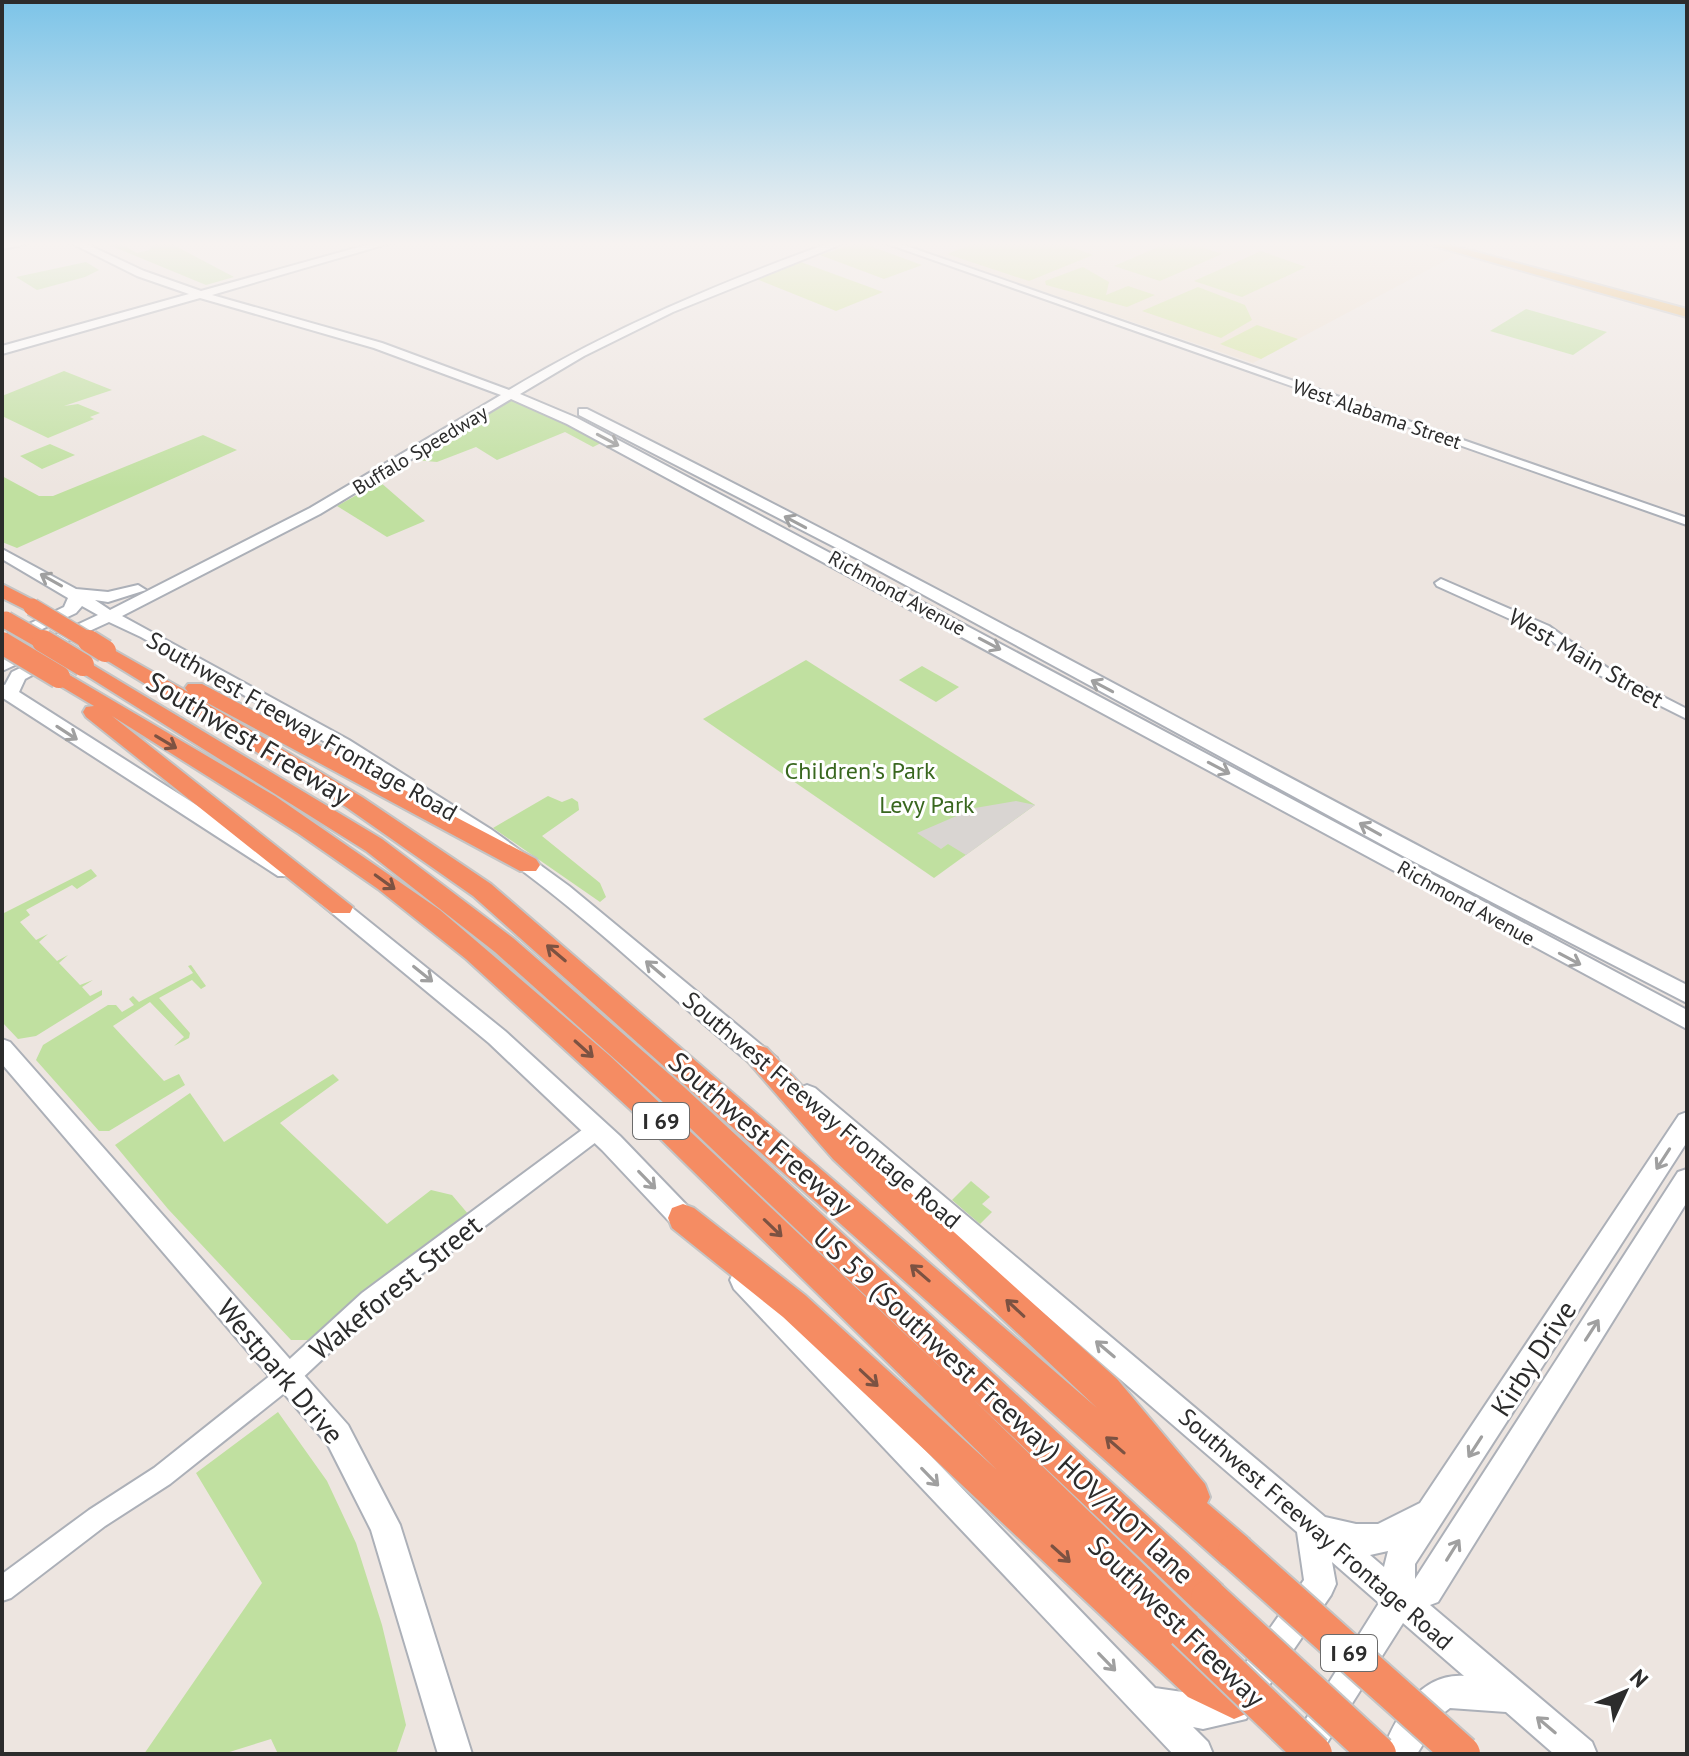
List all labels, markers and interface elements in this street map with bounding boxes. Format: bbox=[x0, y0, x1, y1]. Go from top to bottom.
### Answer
street label: West Alabama Street bbox=[1289, 373, 1465, 455]
street label: Buffalo Speedway bbox=[348, 399, 493, 501]
one-way arrow bbox=[596, 433, 619, 449]
one-way arrow bbox=[784, 514, 808, 529]
street label: Richmond Avenue bbox=[824, 545, 970, 641]
one-way arrow bbox=[40, 572, 63, 588]
street label: West Main Street bbox=[1503, 601, 1669, 715]
street label: Southwest Freeway Frontage Road bbox=[141, 625, 463, 827]
one-way arrow bbox=[978, 637, 1002, 653]
street label: Southwest Freeway bbox=[141, 664, 357, 812]
one-way arrow bbox=[1090, 677, 1114, 693]
one-way arrow bbox=[55, 725, 78, 741]
one-way arrow bbox=[154, 734, 177, 750]
park label: Children's Park bbox=[784, 755, 936, 786]
one-way arrow bbox=[1207, 761, 1230, 777]
park label: Levy Park bbox=[879, 789, 975, 820]
one-way arrow bbox=[1358, 821, 1382, 836]
street label: Richmond Avenue bbox=[1393, 855, 1539, 951]
one-way arrow bbox=[374, 874, 395, 891]
one-way arrow bbox=[546, 945, 567, 963]
one-way arrow bbox=[1558, 952, 1582, 968]
one-way arrow bbox=[646, 960, 666, 978]
one-way arrow bbox=[412, 965, 433, 982]
street label: Southwest Freeway Frontage Road bbox=[677, 985, 967, 1235]
one-way arrow bbox=[574, 1040, 594, 1059]
street label: Southwest Freeway bbox=[662, 1044, 860, 1222]
road number: I 69 bbox=[633, 1103, 689, 1139]
one-way arrow bbox=[1654, 1147, 1670, 1170]
one-way arrow bbox=[637, 1170, 656, 1190]
street label: Wakeforest Street bbox=[301, 1206, 489, 1368]
street label: US 59 (Southwest Freeway) HOV/HOT lane bbox=[806, 1218, 1202, 1592]
one-way arrow bbox=[763, 1219, 783, 1238]
one-way arrow bbox=[910, 1264, 930, 1282]
street label: Westpark Drive bbox=[209, 1291, 353, 1451]
street label: Kirby Drive bbox=[1482, 1293, 1584, 1423]
one-way arrow bbox=[1006, 1300, 1026, 1318]
one-way arrow bbox=[1584, 1319, 1600, 1342]
one-way arrow bbox=[1096, 1340, 1116, 1358]
one-way arrow bbox=[859, 1368, 878, 1387]
street label: Southwest Freeway Frontage Road bbox=[1173, 1402, 1459, 1656]
one-way arrow bbox=[1105, 1436, 1125, 1454]
one-way arrow bbox=[1467, 1436, 1483, 1458]
one-way arrow bbox=[920, 1467, 939, 1486]
street label: Southwest Freeway bbox=[1082, 1528, 1272, 1714]
one-way arrow bbox=[1445, 1539, 1461, 1562]
one-way arrow bbox=[1050, 1544, 1070, 1562]
road number: I 69 bbox=[1321, 1635, 1377, 1671]
one-way arrow bbox=[1098, 1651, 1116, 1671]
north arrow bbox=[1585, 1652, 1665, 1732]
text: N bbox=[1624, 1663, 1654, 1693]
one-way arrow bbox=[1536, 1716, 1556, 1734]

